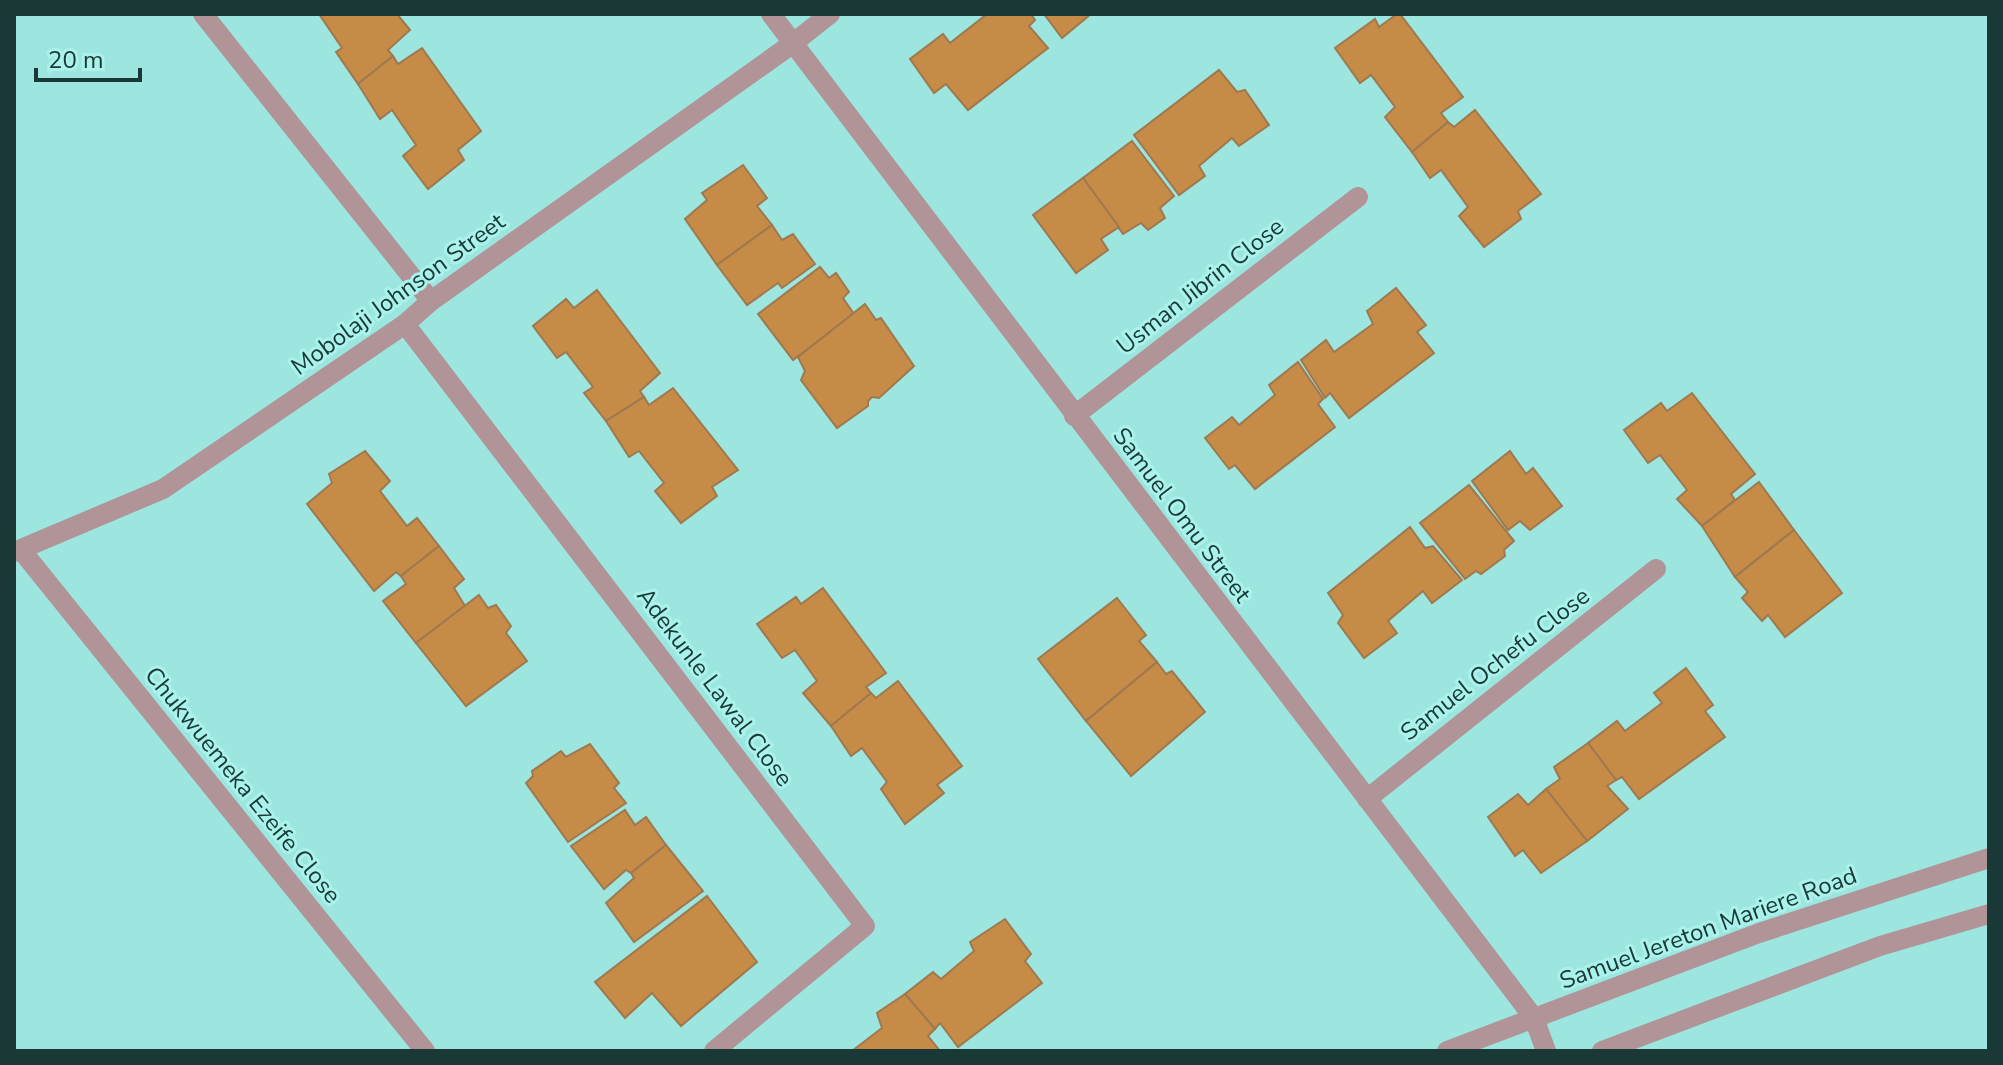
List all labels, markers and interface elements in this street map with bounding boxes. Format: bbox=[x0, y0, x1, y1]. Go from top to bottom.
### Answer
scale bar bbox=[36, 32, 140, 82]
text: 20 m bbox=[48, 44, 104, 76]
street label: Mobolaji Johnson Street bbox=[285, 205, 512, 382]
street label: Usman Jibrin Close bbox=[1110, 211, 1290, 361]
street label: Samuel Omu Street bbox=[1106, 421, 1259, 610]
street label: Samuel Ochefu Close bbox=[1394, 580, 1596, 748]
street label: Adekunle Lawal Close bbox=[630, 581, 800, 793]
street label: Chukwuemeka Ezeife Close bbox=[137, 660, 349, 910]
street label: Samuel Jereton Mariere Road bbox=[1555, 859, 1861, 997]

